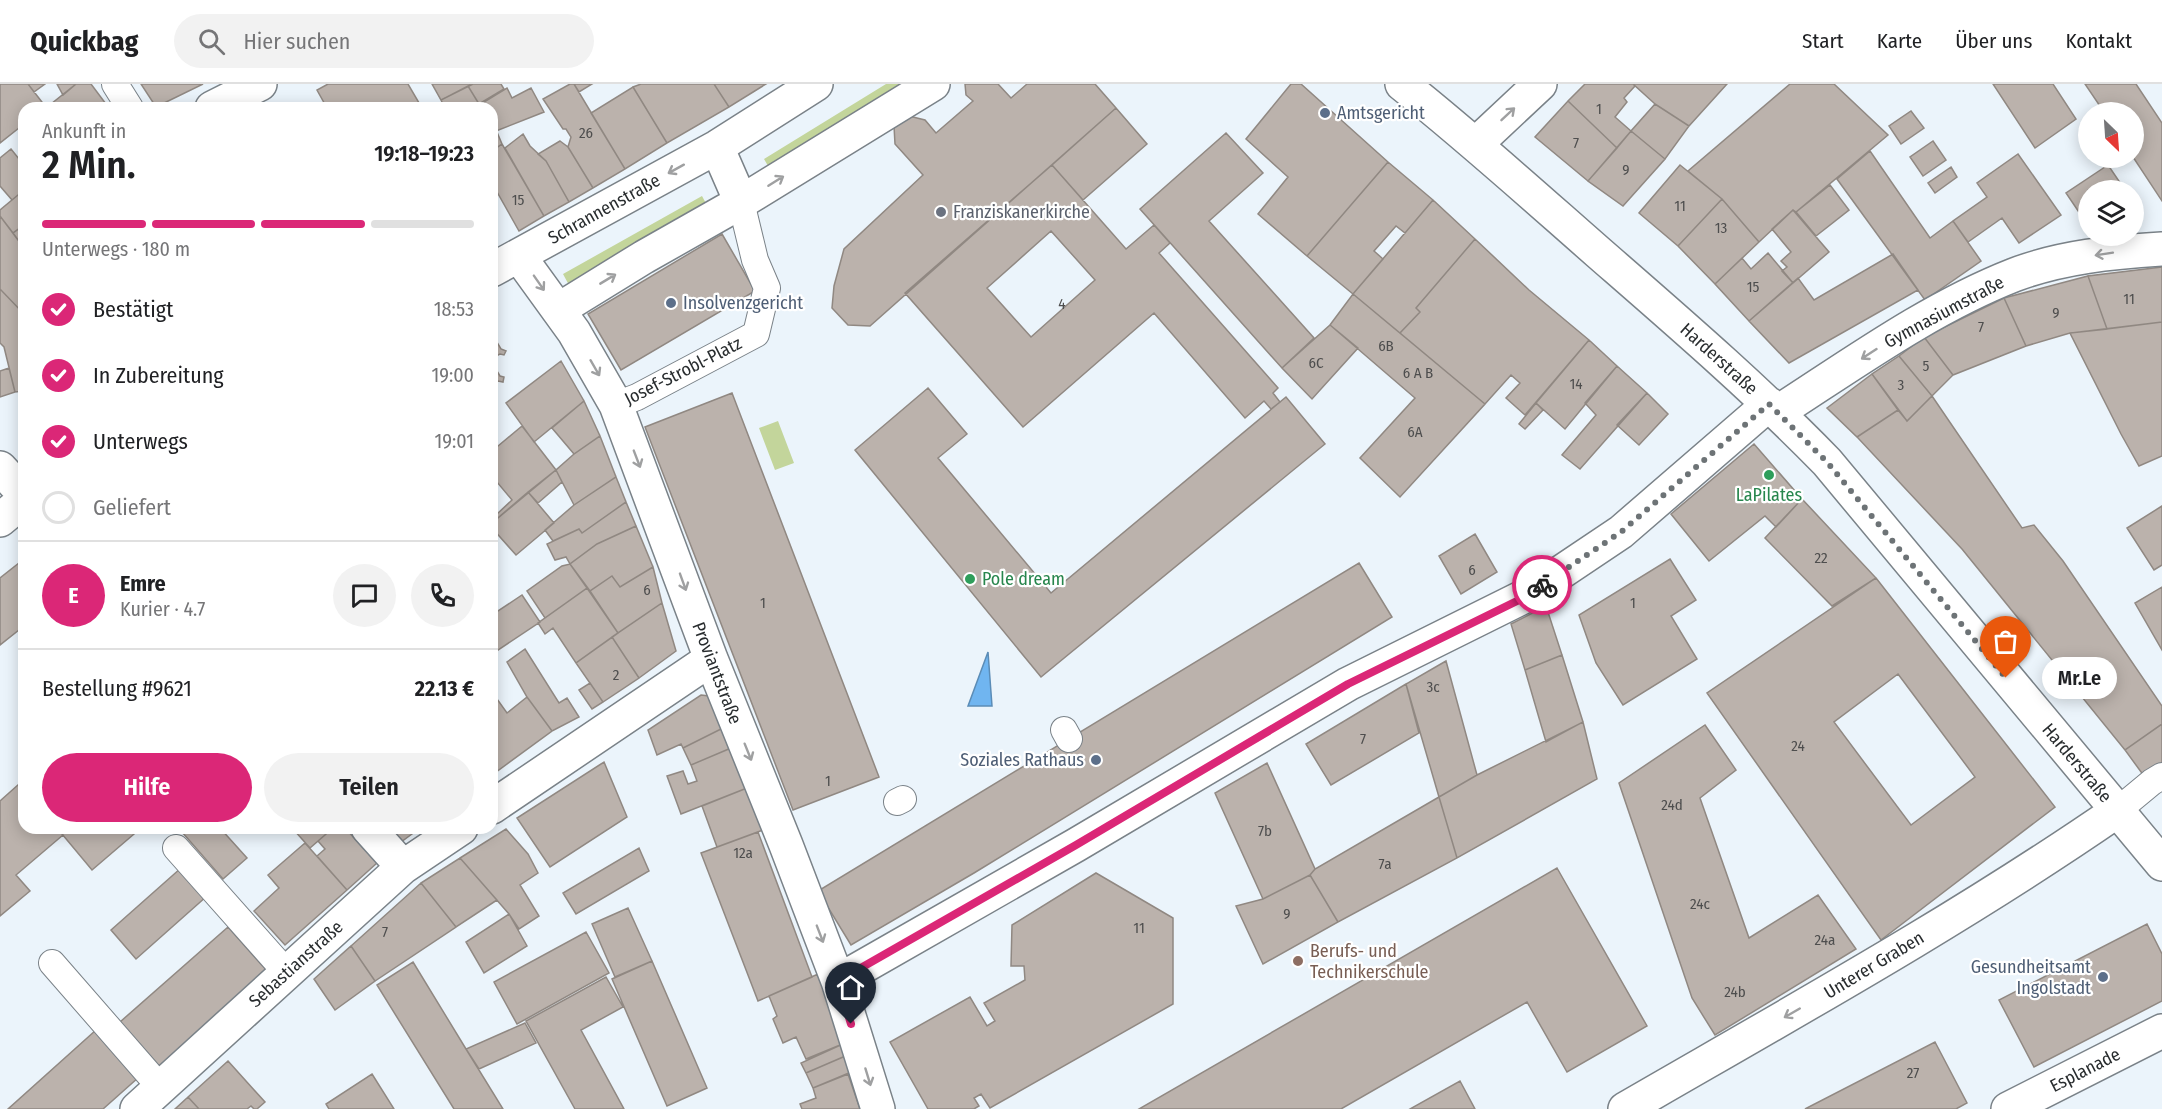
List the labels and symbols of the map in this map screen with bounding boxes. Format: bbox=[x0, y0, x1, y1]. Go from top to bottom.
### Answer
house number: 1 bbox=[1596, 100, 1602, 118]
place label: Amtsgericht bbox=[1337, 102, 1425, 124]
north arrow bbox=[2078, 102, 2144, 168]
marker: Amtsgericht bbox=[1318, 106, 1332, 120]
one-way arrow bbox=[1500, 107, 1515, 121]
house number: 26 bbox=[579, 124, 593, 142]
house number: 7 bbox=[1573, 134, 1579, 152]
house number: 9 bbox=[1622, 161, 1630, 179]
one-way arrow bbox=[668, 163, 685, 175]
street label: Schrannenstraße bbox=[544, 169, 664, 249]
one-way arrow bbox=[767, 174, 784, 186]
house number: 15 bbox=[512, 191, 524, 209]
house number: 11 bbox=[1674, 197, 1686, 215]
place label: Franziskanerkirche bbox=[953, 201, 1090, 223]
marker: Franziskanerkirche bbox=[934, 205, 948, 219]
house number: 13 bbox=[1715, 219, 1728, 237]
one-way arrow bbox=[2094, 249, 2114, 260]
street label: Gymnasiumstraße bbox=[1880, 271, 2008, 353]
one-way arrow bbox=[599, 273, 616, 285]
one-way arrow bbox=[533, 274, 545, 290]
house number: 15 bbox=[1747, 278, 1759, 296]
house number: 11 bbox=[2123, 290, 2135, 308]
place label: Insolvenzgericht bbox=[683, 292, 803, 314]
house number: 4 bbox=[1058, 295, 1066, 313]
marker: Insolvenzgericht bbox=[664, 296, 678, 310]
house number: 9 bbox=[2052, 304, 2060, 322]
street label: Harderstraße bbox=[1676, 318, 1762, 400]
house number: 7 bbox=[1978, 318, 1984, 336]
street label: Josef-Strobl-Platz bbox=[621, 332, 745, 410]
house number: 6B bbox=[1378, 337, 1394, 355]
one-way arrow bbox=[1861, 348, 1878, 360]
house number: 6C bbox=[1308, 354, 1324, 372]
house number: 5 bbox=[1923, 357, 1930, 375]
one-way arrow bbox=[589, 359, 601, 376]
house number: 6 A B bbox=[1403, 364, 1433, 382]
house number: 14 bbox=[1569, 375, 1583, 393]
house number: 3 bbox=[1898, 376, 1905, 394]
house number: 6A bbox=[1407, 423, 1423, 441]
one-way arrow bbox=[632, 450, 643, 468]
marker: LaPilates bbox=[1762, 468, 1776, 482]
place label: LaPilates bbox=[1736, 484, 1802, 506]
house number: 22 bbox=[1814, 549, 1828, 567]
courier bbox=[1512, 555, 1572, 615]
house number: 6 bbox=[1468, 561, 1476, 579]
place label: Pole dream bbox=[982, 568, 1065, 590]
one-way arrow bbox=[678, 572, 689, 591]
marker: Pole dream bbox=[963, 572, 977, 586]
house number: 6 bbox=[643, 581, 651, 599]
house number: 1 bbox=[760, 594, 766, 612]
house number: 1 bbox=[1630, 594, 1636, 612]
pin bbox=[1980, 616, 2031, 678]
street label: Proviantstraße bbox=[687, 619, 747, 727]
callout: Mr.Le bbox=[2042, 657, 2117, 699]
house number: 2 bbox=[613, 666, 620, 684]
house number: 3c bbox=[1426, 678, 1440, 696]
street label: Harderstraße bbox=[2037, 719, 2117, 807]
house number: 7 bbox=[1360, 730, 1366, 748]
house number: 24 bbox=[1791, 737, 1805, 755]
one-way arrow bbox=[743, 743, 754, 761]
place label: Soziales Rathaus bbox=[960, 749, 1084, 771]
marker: Soziales Rathaus bbox=[1089, 753, 1103, 767]
house number: 1 bbox=[825, 772, 831, 790]
house number: 24d bbox=[1661, 796, 1683, 814]
house number: 7b bbox=[1258, 822, 1272, 840]
house number: 12a bbox=[733, 844, 753, 862]
house number: 7a bbox=[1379, 855, 1391, 873]
house number: 24c bbox=[1690, 895, 1711, 913]
house number: 9 bbox=[1283, 905, 1291, 923]
street label: Sebastianstraße bbox=[244, 916, 348, 1012]
house number: 11 bbox=[1133, 919, 1145, 937]
house number: 7 bbox=[382, 923, 388, 941]
one-way arrow bbox=[815, 924, 826, 943]
street label: Unterer Graben bbox=[1820, 927, 1928, 1003]
house number: 24a bbox=[1815, 931, 1835, 949]
place label: Berufs- und Technikerschule bbox=[1310, 940, 1429, 983]
marker: Berufs- und Technikerschule bbox=[1291, 954, 1305, 968]
place label: Gesundheitsamt Ingolstadt bbox=[1971, 956, 2091, 999]
pin bbox=[825, 962, 876, 1024]
marker: Gesundheitsamt Ingolstadt bbox=[2096, 970, 2110, 984]
house number: 24b bbox=[1724, 983, 1746, 1001]
one-way arrow bbox=[1784, 1007, 1801, 1019]
street label: Esplanade bbox=[2046, 1043, 2124, 1097]
house number: 27 bbox=[1907, 1064, 1919, 1082]
one-way arrow bbox=[863, 1067, 874, 1086]

